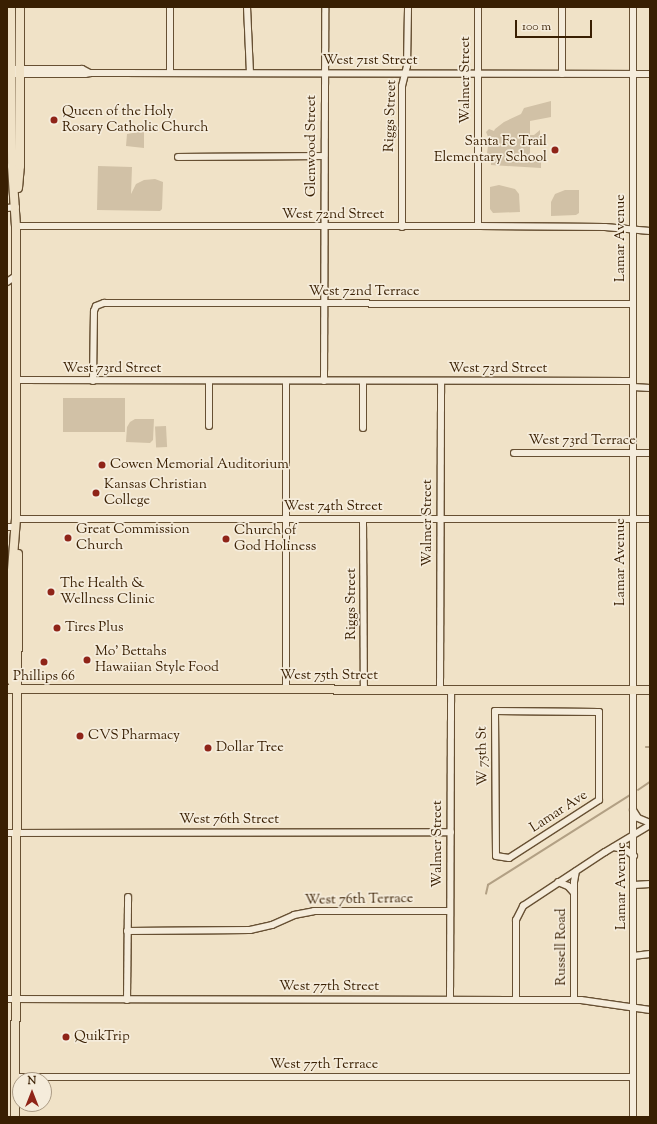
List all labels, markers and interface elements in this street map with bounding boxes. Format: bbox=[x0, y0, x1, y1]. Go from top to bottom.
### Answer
scale bar bbox=[517, 12, 594, 38]
text: 100 m bbox=[522, 18, 551, 36]
street label: Walmer Street bbox=[458, 36, 474, 124]
street label: West 71st Street bbox=[322, 53, 418, 69]
street label: Riggs Street bbox=[381, 80, 401, 152]
street label: Glenwood Street bbox=[304, 95, 320, 197]
place label: Queen of the Holy Rosary Catholic Church bbox=[62, 104, 208, 136]
marker: Queen of the Holy Rosary Catholic Church bbox=[49, 115, 59, 125]
place label: Santa Fe Trail Elementary School bbox=[434, 134, 547, 166]
marker: Santa Fe Trail Elementary School bbox=[550, 145, 560, 155]
street label: Lamar Avenue bbox=[613, 194, 629, 282]
street label: West 72nd Street bbox=[282, 207, 384, 223]
street label: West 72nd Terrace bbox=[308, 284, 420, 300]
street label: West 73rd Street bbox=[63, 361, 161, 377]
street label: West 73rd Street bbox=[449, 361, 547, 377]
street label: West 73rd Terrace bbox=[528, 433, 636, 449]
place label: Cowen Memorial Auditorium bbox=[110, 457, 289, 473]
marker: Cowen Memorial Auditorium bbox=[97, 460, 107, 470]
place label: Kansas Christian College bbox=[104, 477, 207, 510]
street label: Walmer Street bbox=[420, 479, 436, 567]
marker: Kansas Christian College bbox=[91, 488, 101, 498]
street label: West 74th Street bbox=[283, 499, 383, 515]
street label: Lamar Avenue bbox=[613, 518, 629, 606]
place label: Great Commission Church bbox=[76, 522, 190, 554]
place label: Church of God Holiness bbox=[234, 523, 316, 556]
marker: Great Commission Church bbox=[63, 533, 73, 543]
marker: Church of God Holiness bbox=[221, 534, 231, 544]
street label: Riggs Street bbox=[344, 568, 360, 640]
place label: The Health & Wellness Clinic bbox=[60, 576, 155, 608]
marker: The Health & Wellness Clinic bbox=[45, 586, 57, 598]
place label: Tires Plus bbox=[65, 620, 124, 636]
marker: Tires Plus bbox=[52, 623, 62, 633]
place label: Mo' Bettahs Hawaiian Style Food bbox=[95, 644, 219, 676]
marker: Mo' Bettahs Hawaiian Style Food bbox=[82, 655, 92, 665]
marker: Phillips 66 bbox=[39, 657, 49, 667]
street label: West 75th Street bbox=[280, 668, 378, 684]
place label: Phillips 66 bbox=[13, 669, 75, 685]
street label: W 75th St bbox=[474, 726, 492, 786]
place label: CVS Pharmacy bbox=[88, 728, 180, 744]
marker: CVS Pharmacy bbox=[75, 731, 85, 741]
place label: Dollar Tree bbox=[216, 740, 284, 756]
marker: Dollar Tree bbox=[203, 743, 213, 753]
street label: Lamar Ave bbox=[527, 787, 591, 837]
street label: Walmer Street bbox=[430, 800, 446, 888]
street label: West 76th Street bbox=[179, 812, 279, 828]
street label: Lamar Avenue bbox=[614, 842, 630, 930]
street label: West 76th Terrace bbox=[305, 891, 413, 909]
street label: Russell Road bbox=[554, 908, 570, 986]
street label: West 77th Street bbox=[279, 979, 379, 995]
place label: QuikTrip bbox=[74, 1029, 130, 1045]
marker: QuikTrip bbox=[61, 1032, 71, 1042]
street label: West 77th Terrace bbox=[270, 1057, 378, 1073]
north arrow bbox=[12, 1072, 52, 1112]
text: N bbox=[28, 1073, 36, 1089]

